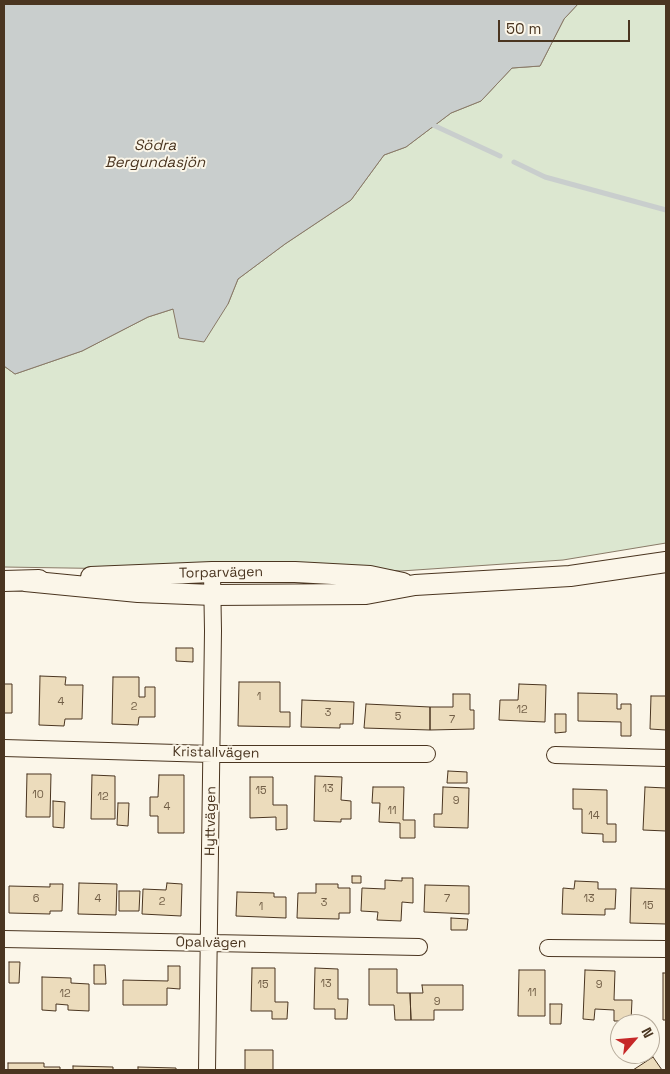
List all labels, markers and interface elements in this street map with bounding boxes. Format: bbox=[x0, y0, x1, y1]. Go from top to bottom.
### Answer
scale bar bbox=[500, 10, 632, 42]
text: 50 m bbox=[506, 19, 541, 38]
water label: Södra Bergundasjön bbox=[105, 137, 205, 172]
street label: Torparvägen bbox=[179, 564, 263, 582]
house number: 1 bbox=[257, 690, 261, 704]
house number: 4 bbox=[58, 695, 64, 709]
house number: 2 bbox=[131, 700, 137, 714]
house number: 12 bbox=[516, 703, 528, 717]
house number: 3 bbox=[325, 706, 331, 720]
house number: 5 bbox=[395, 710, 401, 724]
house number: 7 bbox=[449, 713, 455, 727]
street label: Kristallvägen bbox=[172, 744, 260, 762]
house number: 13 bbox=[322, 782, 334, 796]
house number: 15 bbox=[255, 784, 267, 798]
street label: Hyttvägen bbox=[202, 786, 220, 856]
house number: 10 bbox=[32, 788, 44, 802]
house number: 12 bbox=[97, 790, 109, 804]
house number: 9 bbox=[453, 794, 459, 808]
house number: 4 bbox=[164, 800, 170, 814]
house number: 11 bbox=[387, 804, 397, 818]
house number: 14 bbox=[588, 809, 600, 823]
house number: 6 bbox=[33, 892, 39, 906]
house number: 4 bbox=[95, 892, 101, 906]
house number: 7 bbox=[444, 892, 450, 906]
house number: 13 bbox=[583, 892, 595, 906]
house number: 2 bbox=[159, 895, 165, 909]
house number: 3 bbox=[321, 896, 327, 910]
house number: 15 bbox=[642, 899, 654, 913]
house number: 1 bbox=[259, 900, 263, 914]
street label: Opalvägen bbox=[175, 934, 247, 952]
house number: 13 bbox=[320, 977, 332, 991]
house number: 15 bbox=[257, 978, 269, 992]
house number: 9 bbox=[596, 978, 602, 992]
house number: 11 bbox=[527, 986, 537, 1000]
house number: 12 bbox=[59, 987, 71, 1001]
house number: 9 bbox=[434, 995, 440, 1009]
north arrow bbox=[610, 1014, 660, 1064]
text: N bbox=[637, 1024, 658, 1041]

